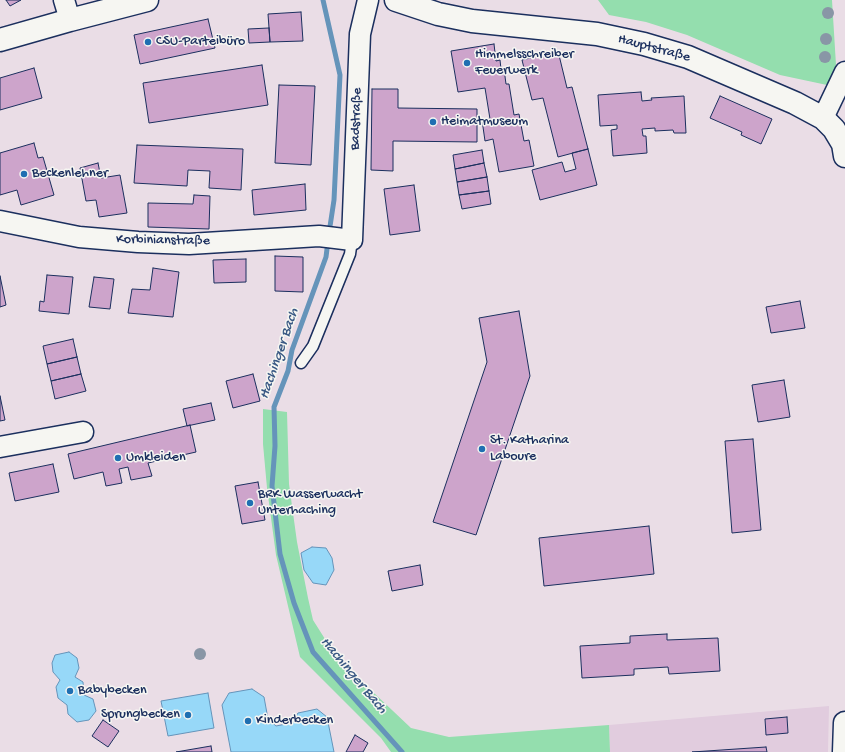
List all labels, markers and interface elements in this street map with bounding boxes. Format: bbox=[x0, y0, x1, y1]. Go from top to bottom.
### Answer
street label: Hauptstraße bbox=[616, 31, 692, 67]
place label: CSU-Parteibüro bbox=[156, 34, 245, 50]
marker: CSU-Parteibüro bbox=[143, 37, 153, 47]
place label: Himmelsschreiber Feuerwerk bbox=[475, 47, 574, 80]
marker: Himmelsschreiber Feuerwerk bbox=[462, 58, 472, 68]
street label: Badstraße bbox=[348, 87, 366, 151]
place label: Heimatmuseum bbox=[441, 114, 528, 130]
marker: Heimatmuseum bbox=[428, 117, 438, 127]
place label: Beckenlehner bbox=[32, 166, 108, 182]
marker: Beckenlehner bbox=[19, 169, 29, 179]
street label: Korbinianstraße bbox=[116, 232, 210, 250]
water label: Hachinger Bach bbox=[256, 306, 304, 402]
place label: St. Katharina Laboure bbox=[490, 433, 569, 466]
marker: St. Katharina Laboure bbox=[477, 444, 487, 454]
place label: Umkleiden bbox=[126, 450, 186, 466]
marker: Umkleiden bbox=[113, 453, 123, 463]
place label: BRK Wasserwacht Unterhaching bbox=[258, 487, 362, 520]
marker: BRK Wasserwacht Unterhaching bbox=[245, 498, 255, 508]
water label: Hachinger Bach bbox=[316, 634, 390, 718]
place label: Babybecken bbox=[78, 683, 147, 699]
marker: Babybecken bbox=[65, 686, 75, 696]
place label: Sprungbecken bbox=[101, 707, 180, 723]
marker: Sprungbecken bbox=[183, 710, 193, 720]
place label: Kinderbecken bbox=[256, 713, 333, 729]
marker: Kinderbecken bbox=[243, 716, 253, 726]

